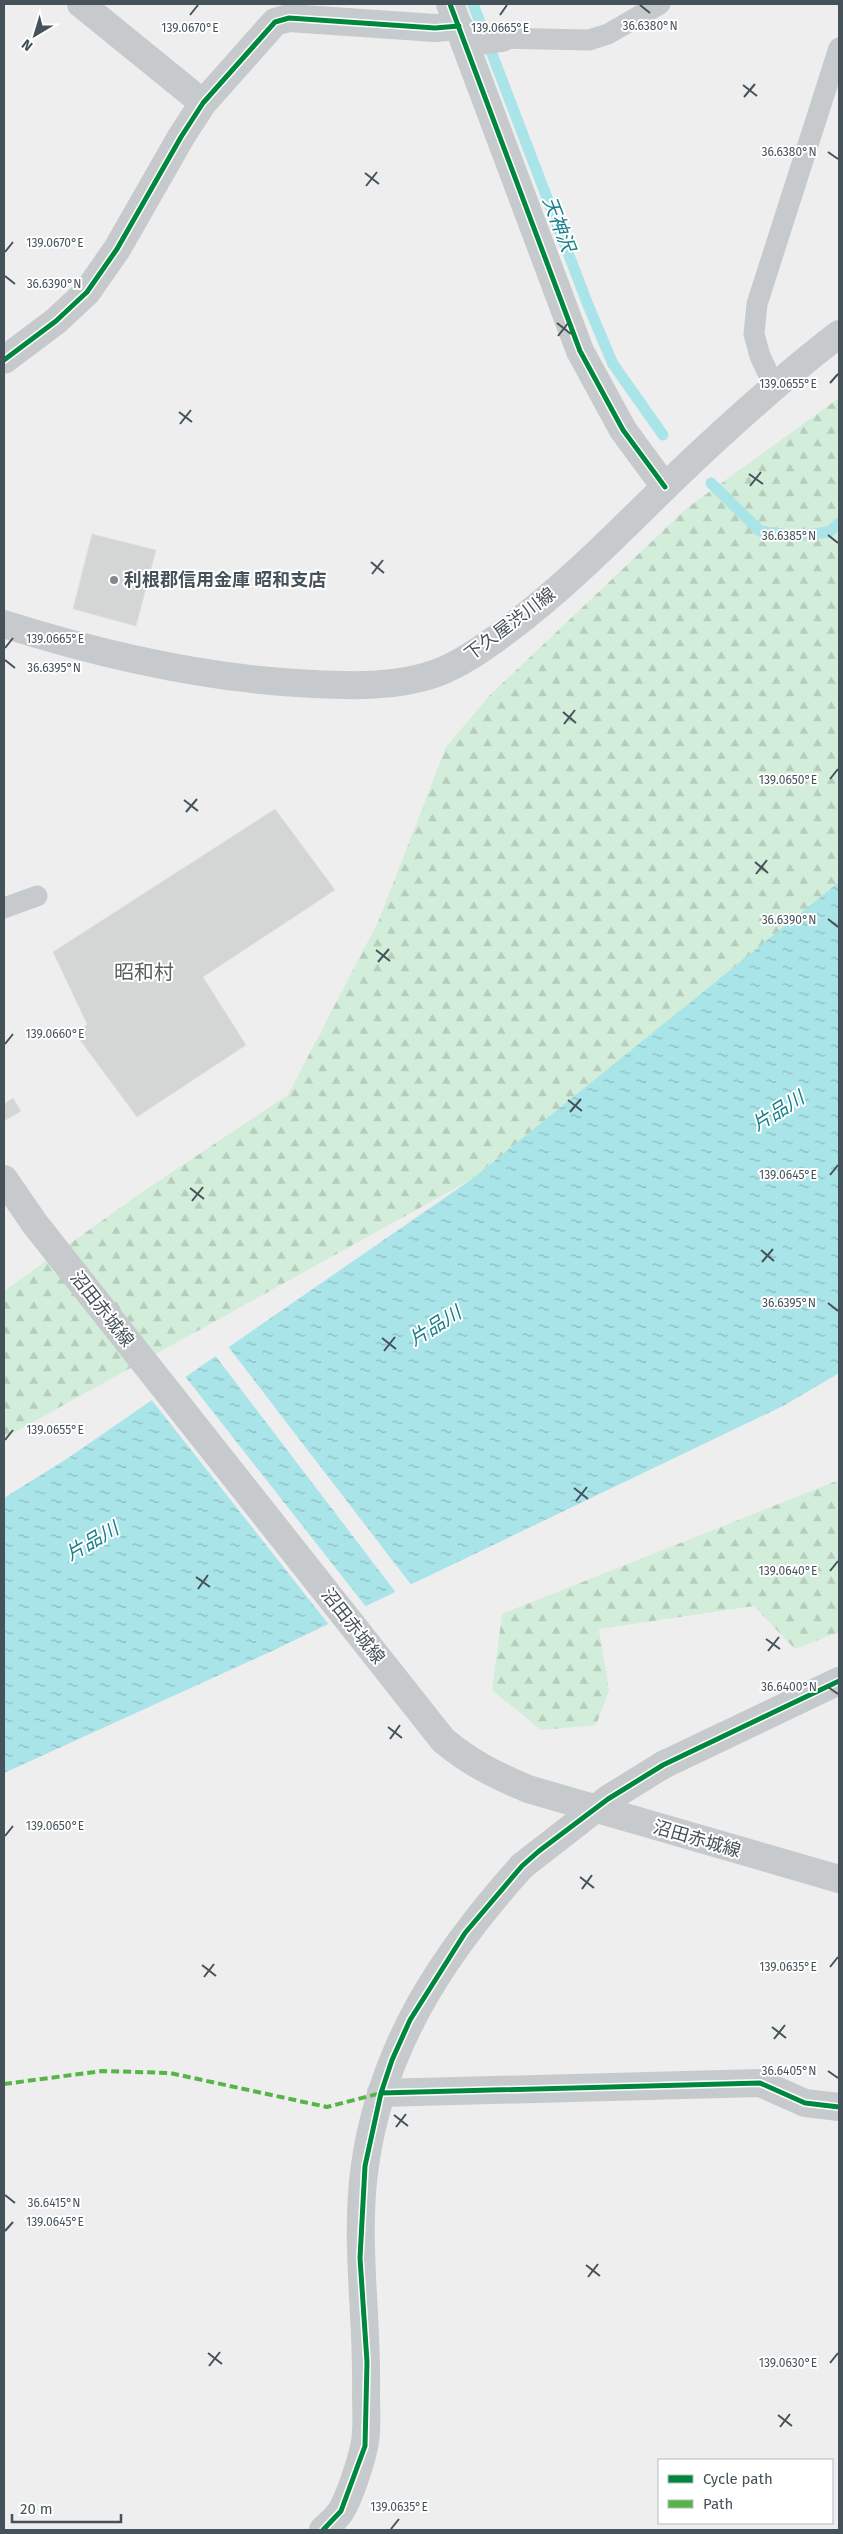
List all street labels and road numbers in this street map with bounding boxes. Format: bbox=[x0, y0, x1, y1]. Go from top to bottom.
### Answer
street label: 下久屋渋川線 bbox=[460, 583, 560, 665]
street label: 沼田赤城線 bbox=[66, 1267, 138, 1351]
street label: 沼田赤城線 bbox=[317, 1584, 389, 1668]
street label: 沼田赤城線 bbox=[651, 1816, 743, 1862]

